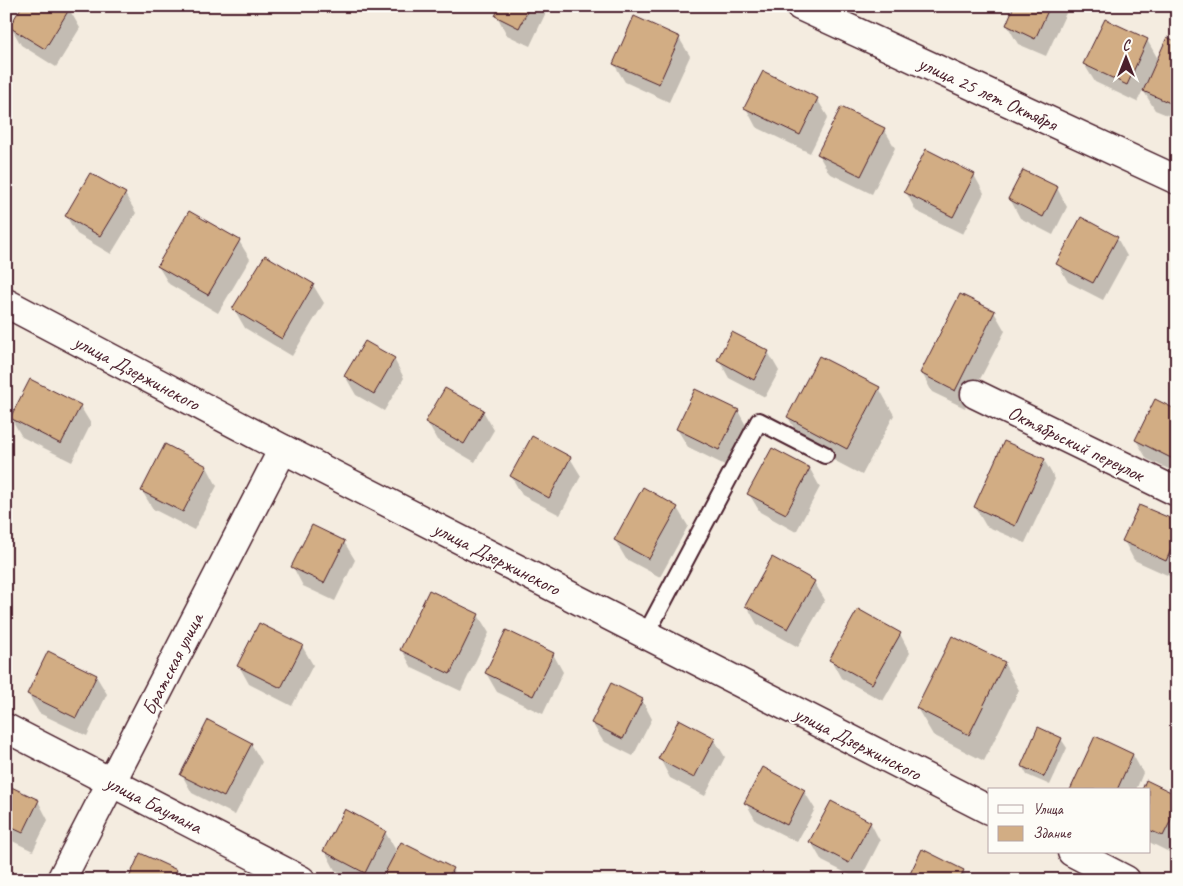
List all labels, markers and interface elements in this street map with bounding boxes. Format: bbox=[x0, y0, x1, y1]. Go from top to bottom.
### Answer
north arrow bbox=[1100, 32, 1150, 82]
text: С bbox=[1123, 37, 1132, 54]
street label: улица 25 лет Октября bbox=[914, 50, 1063, 137]
street label: улица Дзержинского bbox=[69, 328, 205, 416]
street label: Октябрьский переулок bbox=[1004, 400, 1149, 488]
street label: улица Дзержинского bbox=[428, 515, 565, 601]
street label: Братская улица bbox=[136, 608, 210, 719]
street label: улица Дзержинского bbox=[789, 700, 926, 786]
street label: улица Баумана bbox=[101, 769, 207, 840]
legend bbox=[988, 788, 1150, 854]
text: Улица bbox=[1033, 800, 1064, 819]
text: Здание bbox=[1033, 824, 1072, 843]

